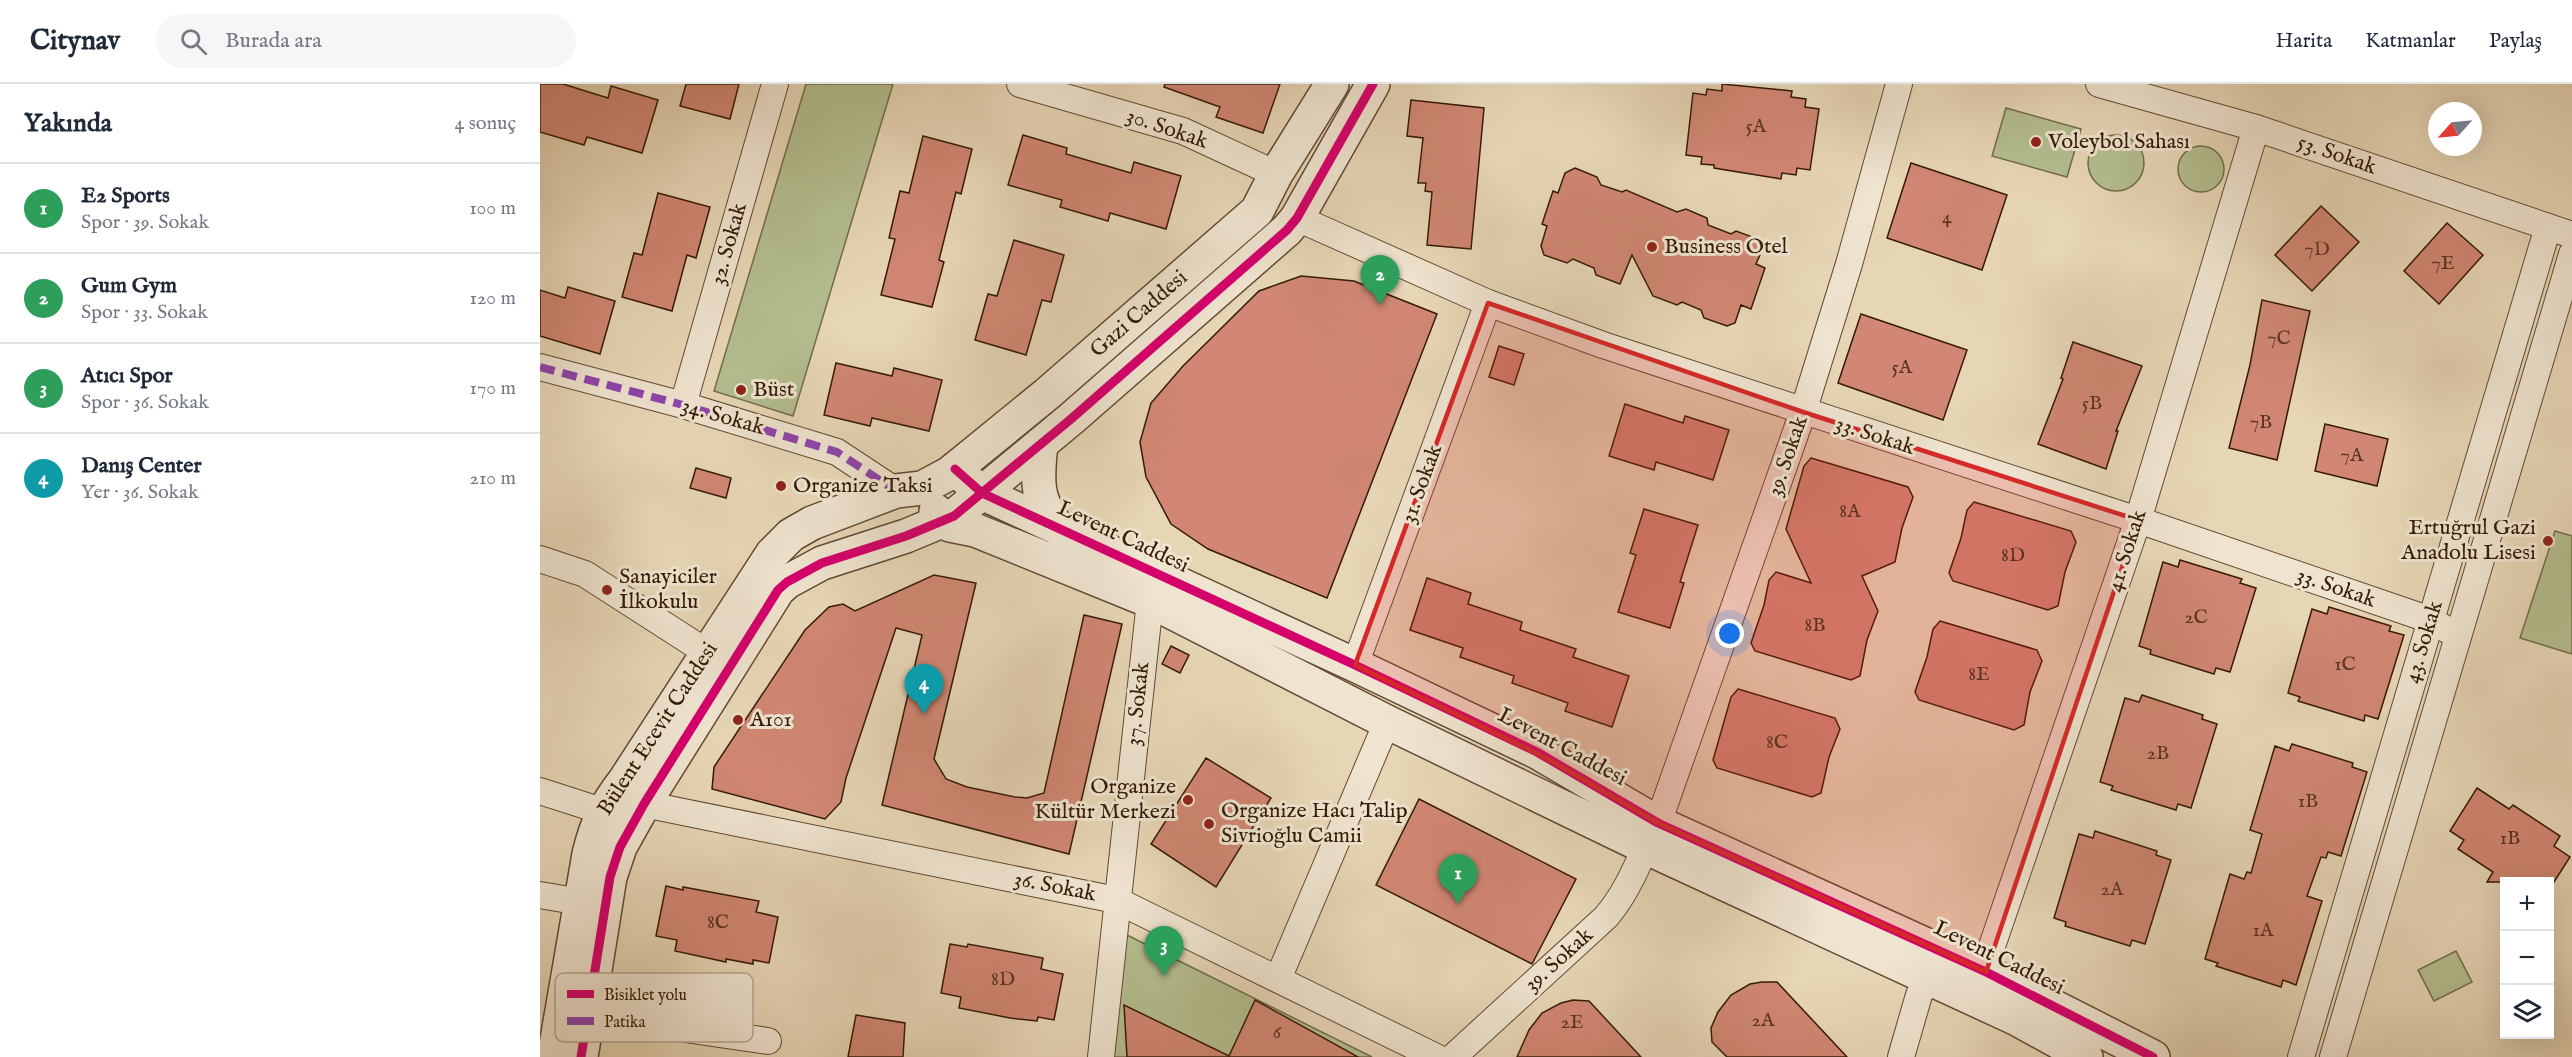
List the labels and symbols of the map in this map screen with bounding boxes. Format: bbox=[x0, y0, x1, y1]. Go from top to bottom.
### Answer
street label: 30. Sokak bbox=[1122, 102, 1212, 156]
north arrow bbox=[2428, 102, 2482, 156]
house number: 5A bbox=[1746, 114, 1767, 139]
place label: Voleybol Sahası bbox=[2047, 128, 2190, 156]
street label: 53. Sokak bbox=[2294, 128, 2380, 182]
marker: Voleybol Sahası bbox=[2029, 135, 2043, 149]
street label: 32. Sokak bbox=[704, 199, 754, 288]
house number: 4 bbox=[1942, 205, 1952, 230]
place label: Business Otel bbox=[1664, 233, 1788, 261]
house number: 7D bbox=[2304, 237, 2330, 262]
marker: Business Otel bbox=[1645, 240, 1659, 254]
house number: 7E bbox=[2431, 251, 2455, 276]
pin: 2 bbox=[1360, 256, 1400, 305]
street label: Gazi Caddesi bbox=[1084, 264, 1194, 364]
house number: 7C bbox=[2267, 326, 2291, 351]
house number: 5A bbox=[1892, 355, 1913, 380]
place label: Büst bbox=[753, 376, 795, 404]
marker: Büst bbox=[734, 383, 748, 397]
house number: 5B bbox=[2082, 391, 2102, 416]
street label: 34. Sokak bbox=[678, 392, 768, 442]
street label: 33. Sokak bbox=[1832, 410, 1919, 462]
house number: 7B bbox=[2250, 410, 2272, 435]
street label: 39. Sokak bbox=[1761, 412, 1815, 500]
street label: 31. Sokak bbox=[1395, 440, 1449, 527]
house number: 7A bbox=[2341, 443, 2364, 468]
place label: Organize Taksi bbox=[793, 472, 933, 500]
marker: Organize Taksi bbox=[774, 479, 788, 493]
street label: Levent Caddesi bbox=[1053, 494, 1193, 580]
house number: 8A bbox=[1839, 499, 1861, 524]
street label: 41. Sokak bbox=[2101, 506, 2153, 596]
place label: Ertuğrul Gazi Anadolu Lisesi bbox=[2400, 514, 2536, 567]
marker: Ertuğrul Gazi Anadolu Lisesi bbox=[2541, 534, 2555, 548]
house number: 8D bbox=[2001, 543, 2025, 568]
street label: 33. Sokak bbox=[2293, 561, 2380, 615]
place label: Sanayiciler İlkokulu bbox=[619, 563, 717, 616]
marker: Sanayiciler İlkokulu bbox=[600, 583, 614, 597]
street label: 43. Sokak bbox=[2398, 597, 2450, 687]
house number: 2C bbox=[2184, 605, 2208, 630]
house number: 8B bbox=[1804, 613, 1826, 638]
your location bbox=[1715, 619, 1744, 648]
street label: Bülent Ecevit Caddesi bbox=[591, 637, 725, 821]
house number: 1C bbox=[2334, 652, 2356, 677]
street label: 37. Sokak bbox=[1120, 660, 1156, 747]
house number: 8E bbox=[1968, 662, 1990, 687]
pin: 4 bbox=[904, 664, 944, 714]
street label: Levent Caddesi bbox=[1493, 701, 1631, 793]
place label: A101 bbox=[749, 706, 792, 734]
marker: A101 bbox=[731, 713, 745, 727]
house number: 8C bbox=[1766, 730, 1788, 755]
house number: 2B bbox=[2147, 741, 2169, 766]
place label: Organize Kültür Merkezi bbox=[1035, 773, 1176, 826]
house number: 1B bbox=[2298, 789, 2318, 814]
marker: Organize Kültür Merkezi bbox=[1181, 793, 1195, 807]
place label: Organize Hacı Talip Sivrioğlu Camii bbox=[1221, 797, 1408, 850]
marker: Organize Hacı Talip Sivrioğlu Camii bbox=[1202, 817, 1216, 831]
house number: 1B bbox=[2500, 826, 2520, 851]
pin: 1 bbox=[1438, 854, 1478, 904]
street label: 36. Sokak bbox=[1012, 865, 1099, 909]
house number: 2A bbox=[2101, 877, 2124, 902]
house number: 8C bbox=[707, 910, 729, 935]
street label: Levent Caddesi bbox=[1929, 914, 2069, 1002]
house number: 1A bbox=[2253, 918, 2274, 943]
street label: 39. Sokak bbox=[1519, 922, 1600, 998]
pin: 3 bbox=[1144, 926, 1184, 976]
house number: 8D bbox=[991, 967, 1015, 992]
legend bbox=[555, 973, 753, 1042]
text: Bisiklet yolu bbox=[604, 986, 687, 1006]
house number: 2A bbox=[1752, 1008, 1775, 1033]
house number: 2E bbox=[1560, 1010, 1584, 1035]
text: Patika bbox=[604, 1013, 645, 1033]
house number: 6 bbox=[1273, 1020, 1282, 1045]

